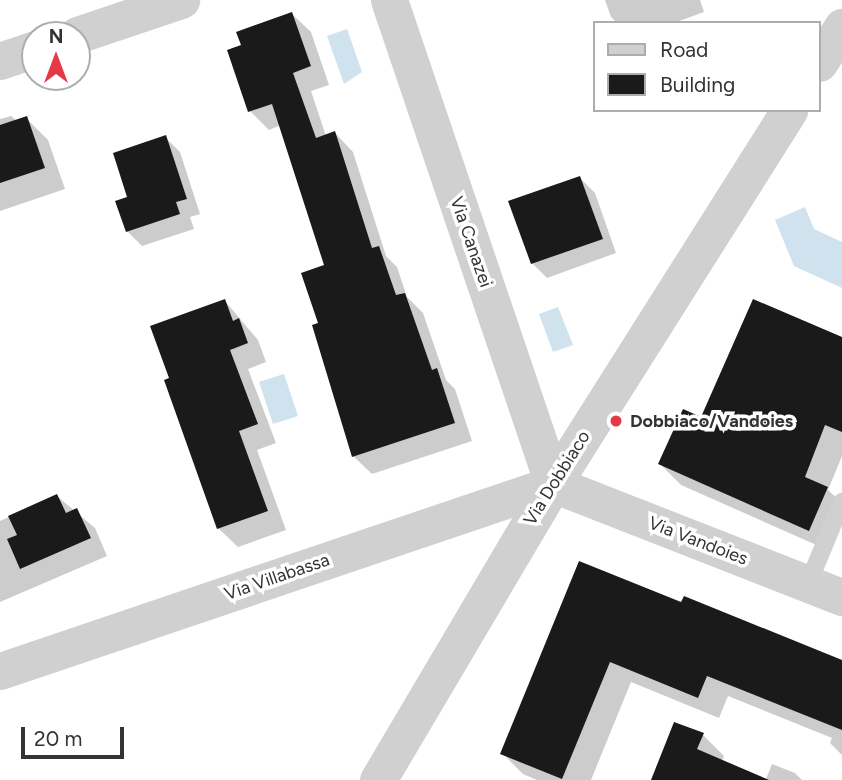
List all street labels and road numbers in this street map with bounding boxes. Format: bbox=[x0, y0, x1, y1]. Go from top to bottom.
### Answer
street label: Via Canazei bbox=[445, 194, 497, 290]
street label: Via Dobbiaco bbox=[519, 427, 595, 529]
street label: Via Vandoies bbox=[645, 512, 751, 570]
street label: Via Villabassa bbox=[222, 549, 332, 605]

